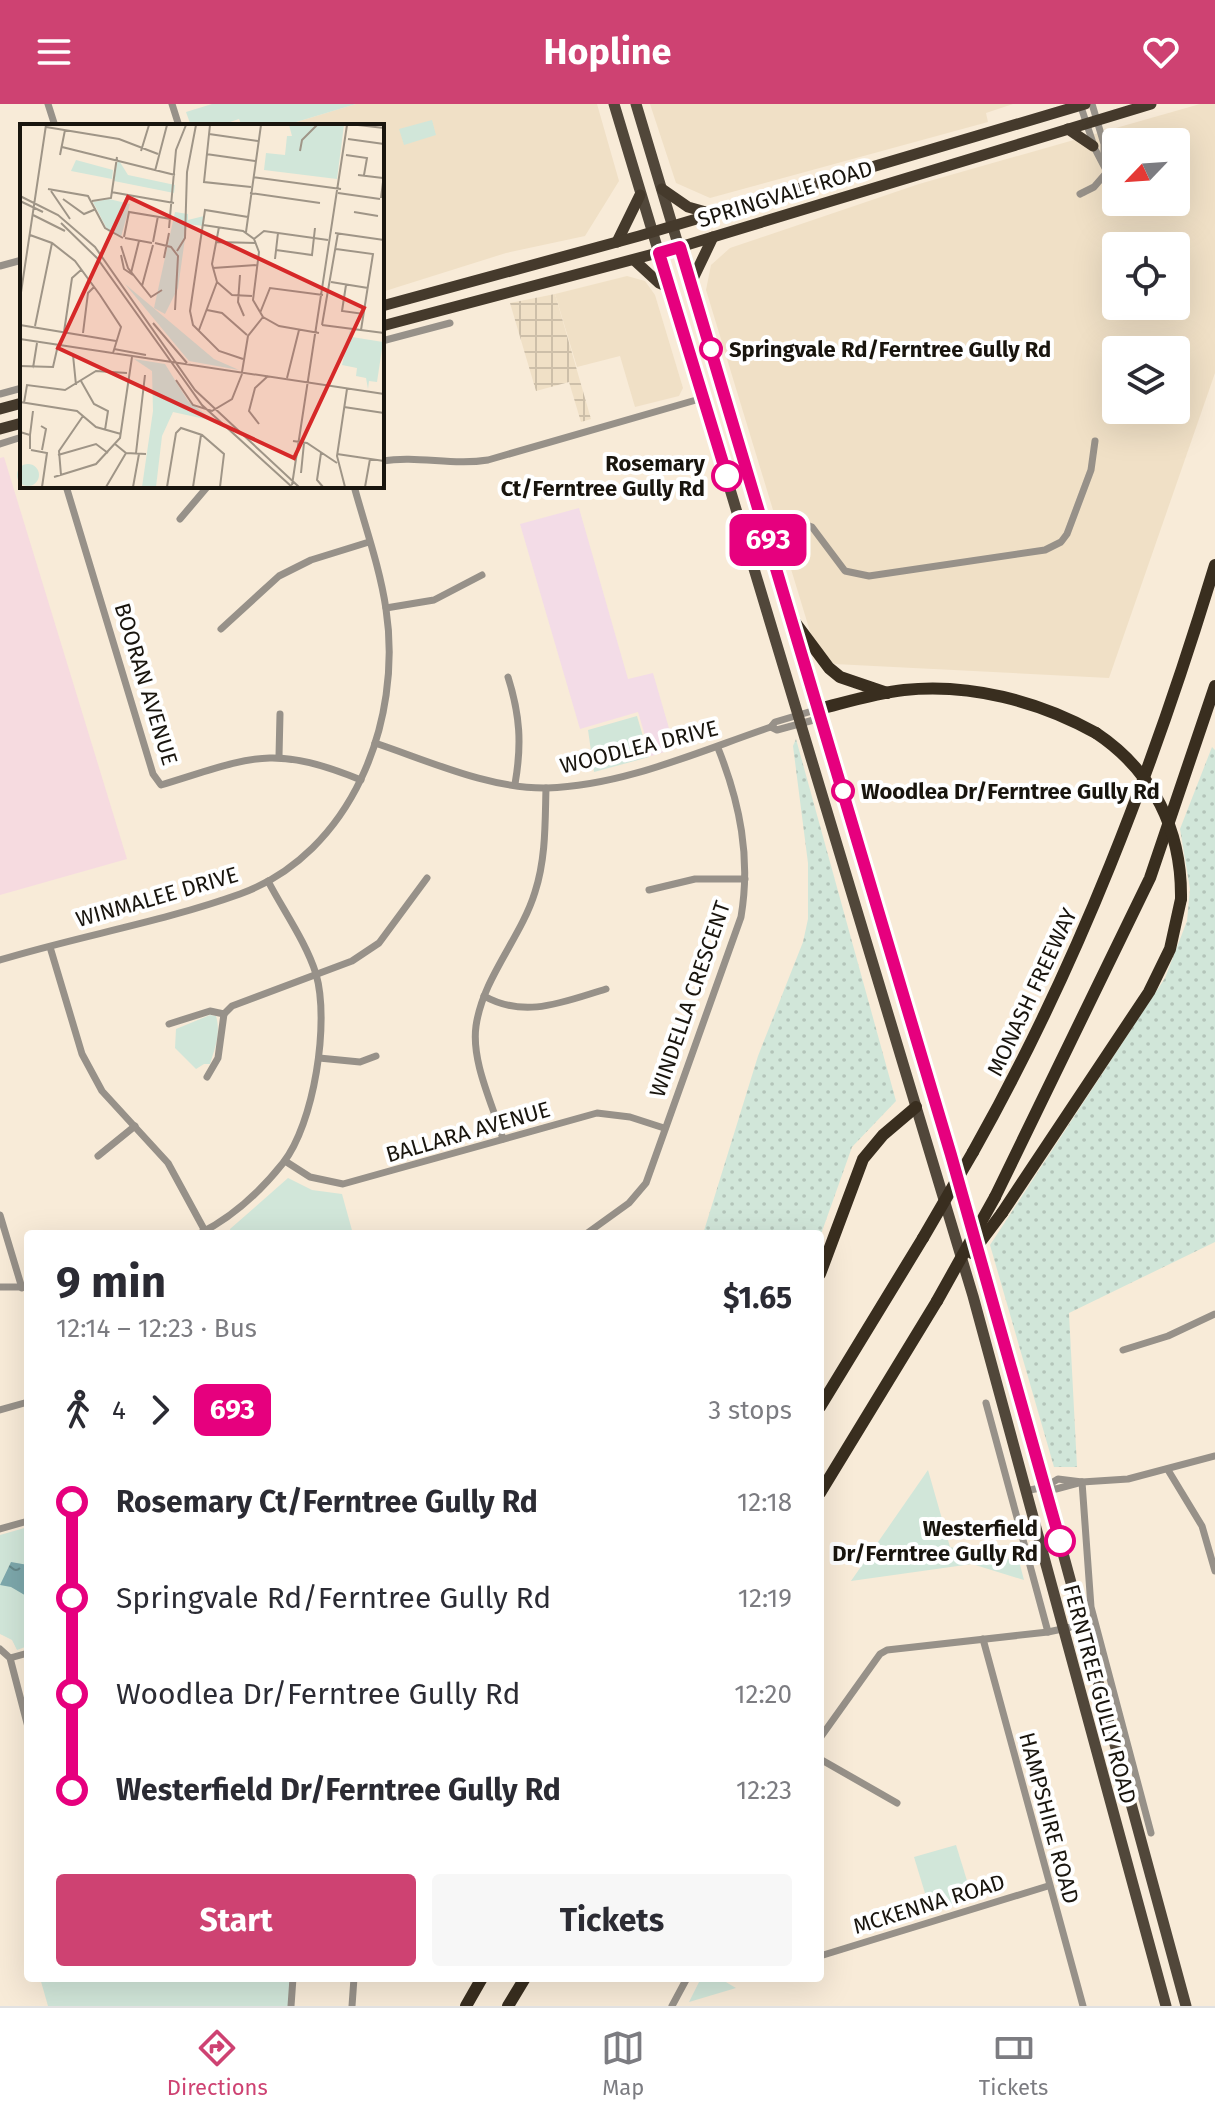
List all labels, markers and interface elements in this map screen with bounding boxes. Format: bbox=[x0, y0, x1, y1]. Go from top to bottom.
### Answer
icon: menu bbox=[32, 30, 76, 74]
text: Hopline bbox=[544, 30, 671, 74]
icon: heart bbox=[1139, 30, 1183, 74]
inset map bbox=[20, 124, 384, 488]
north arrow bbox=[1102, 128, 1190, 216]
map controls bbox=[1102, 128, 1190, 424]
street label: SPRINGVALE ROAD bbox=[694, 155, 876, 233]
button: locate bbox=[1102, 232, 1190, 320]
place label: Springvale Rd/Ferntree Gully Rd bbox=[729, 336, 1051, 363]
button: layers bbox=[1102, 336, 1190, 424]
marker: Springvale Rd/Ferntree Gully Rd bbox=[700, 338, 722, 360]
place label: Rosemary Ct/Ferntree Gully Rd bbox=[501, 450, 706, 502]
marker: Rosemary Ct/Ferntree Gully Rd bbox=[712, 461, 742, 491]
line badge: 693 bbox=[722, 514, 814, 566]
text: 693 bbox=[745, 523, 791, 556]
street label: BOORAN AVENUE bbox=[108, 600, 184, 768]
street label: WOODLEA DRIVE bbox=[557, 714, 721, 780]
place label: Woodlea Dr/Ferntree Gully Rd bbox=[861, 778, 1160, 805]
marker: Woodlea Dr/Ferntree Gully Rd bbox=[832, 780, 854, 802]
street label: WINMALEE DRIVE bbox=[73, 861, 241, 933]
street label: WINDELLA CRESCENT bbox=[644, 897, 736, 1101]
street label: MONASH FREEWAY bbox=[981, 904, 1083, 1080]
street label: BALLARA AVENUE bbox=[383, 1096, 553, 1168]
text: 9 min bbox=[56, 1256, 166, 1309]
text: $1.65 bbox=[723, 1280, 792, 1316]
text: 12:14 – 12:23 · Bus bbox=[56, 1313, 257, 1344]
icon: walk bbox=[56, 1388, 100, 1432]
icon: forward bbox=[138, 1388, 182, 1432]
text: 693 bbox=[210, 1393, 255, 1426]
text: 4 bbox=[112, 1395, 126, 1426]
text: 3 stops bbox=[708, 1395, 792, 1426]
text: Rosemary Ct/Ferntree Gully Rd bbox=[116, 1484, 538, 1520]
text: 12:18 bbox=[737, 1487, 792, 1518]
place label: Westerfield Dr/Ferntree Gully Rd bbox=[832, 1515, 1038, 1567]
marker: Westerfield Dr/Ferntree Gully Rd bbox=[1045, 1526, 1075, 1556]
text: Springvale Rd/Ferntree Gully Rd bbox=[116, 1580, 551, 1616]
street label: FERNTREE GULLY ROAD bbox=[1058, 1581, 1142, 1807]
text: 12:19 bbox=[738, 1583, 792, 1614]
text: Woodlea Dr/Ferntree Gully Rd bbox=[116, 1676, 521, 1712]
text: 12:20 bbox=[734, 1679, 792, 1710]
street label: HAMPSHIRE ROAD bbox=[1013, 1729, 1085, 1907]
text: Westerfield Dr/Ferntree Gully Rd bbox=[116, 1772, 561, 1808]
text: 12:23 bbox=[736, 1775, 792, 1806]
street label: MCKENNA ROAD bbox=[850, 1868, 1008, 1940]
button: Start bbox=[56, 1874, 416, 1966]
button: Tickets bbox=[432, 1874, 792, 1966]
tab: Directions bbox=[167, 2026, 268, 2101]
tab: Map bbox=[601, 2026, 645, 2101]
tab: Tickets bbox=[979, 2026, 1048, 2101]

